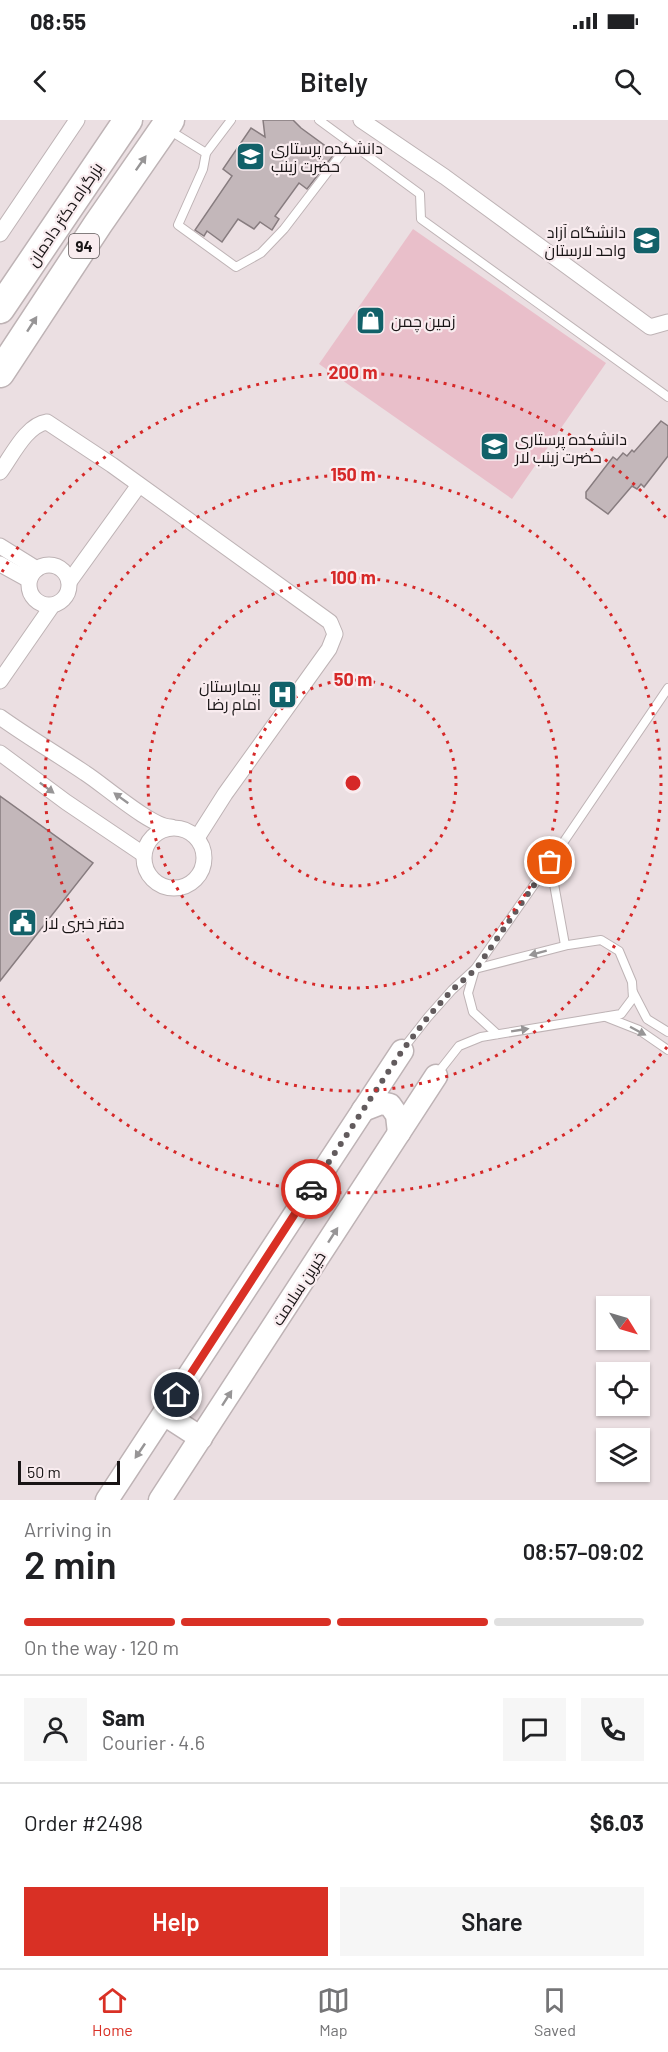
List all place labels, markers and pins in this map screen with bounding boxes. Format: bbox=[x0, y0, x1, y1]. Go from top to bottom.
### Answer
place label: دانشکده پرستاری حضرت زینب bbox=[271, 138, 383, 176]
school or university icon: دانشکده پرستاری حضرت زینب bbox=[234, 140, 266, 172]
place label: دانشگاه آزاد واحد لارستان bbox=[545, 222, 626, 261]
school or university icon: دانشگاه آزاد واحد لارستان bbox=[631, 224, 663, 256]
shop icon: زمین چمن bbox=[354, 304, 386, 336]
place label: زمین چمن bbox=[391, 311, 455, 333]
place label: دانشکده پرستاری حضرت زینب لار bbox=[514, 429, 627, 467]
school or university icon: دانشکده پرستاری حضرت زینب لار bbox=[478, 431, 510, 463]
place label: بیمارستان امام رضا bbox=[199, 676, 261, 716]
hospital icon: بیمارستان امام رضا bbox=[266, 678, 298, 710]
centre of rings bbox=[343, 773, 363, 793]
pin bbox=[524, 836, 575, 887]
public building icon: دفتر خبری لاز bbox=[7, 906, 39, 938]
place label: دفتر خبری لاز bbox=[43, 913, 125, 934]
pin bbox=[151, 1369, 202, 1420]

